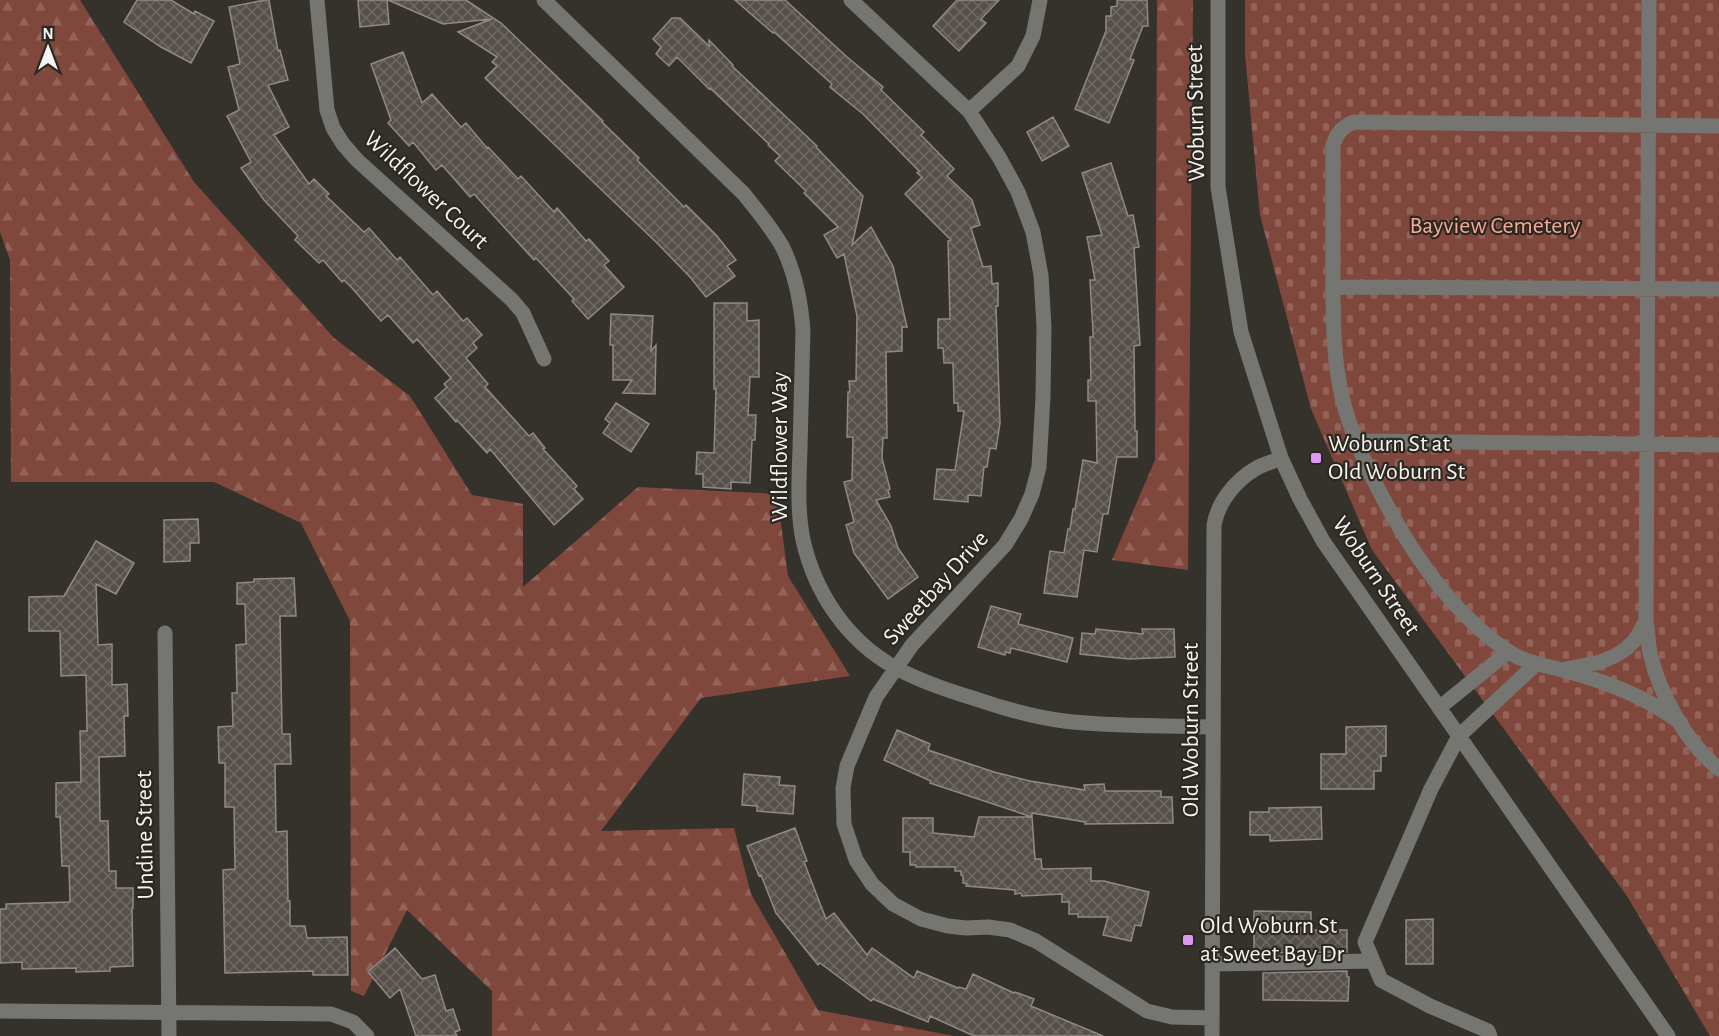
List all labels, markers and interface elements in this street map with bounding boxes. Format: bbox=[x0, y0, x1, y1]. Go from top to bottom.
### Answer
north arrow bbox=[18, 18, 78, 78]
text: N bbox=[42, 26, 54, 42]
street label: Woburn Street bbox=[1183, 44, 1209, 182]
street label: Wildflower Court bbox=[359, 126, 493, 254]
park label: Bayview Cemetery bbox=[1409, 214, 1581, 238]
street label: Wildflower Way bbox=[768, 372, 792, 522]
place label: Woburn St at Old Woburn St bbox=[1328, 432, 1465, 484]
marker: Woburn St at Old Woburn St bbox=[1309, 451, 1323, 465]
street label: Woburn Street bbox=[1328, 512, 1424, 640]
street label: Sweetbay Drive bbox=[879, 527, 993, 649]
street label: Old Woburn Street bbox=[1179, 642, 1203, 817]
street label: Undine Street bbox=[132, 770, 158, 900]
place label: Old Woburn St at Sweet Bay Dr bbox=[1200, 914, 1345, 966]
marker: Old Woburn St at Sweet Bay Dr bbox=[1181, 933, 1195, 947]

